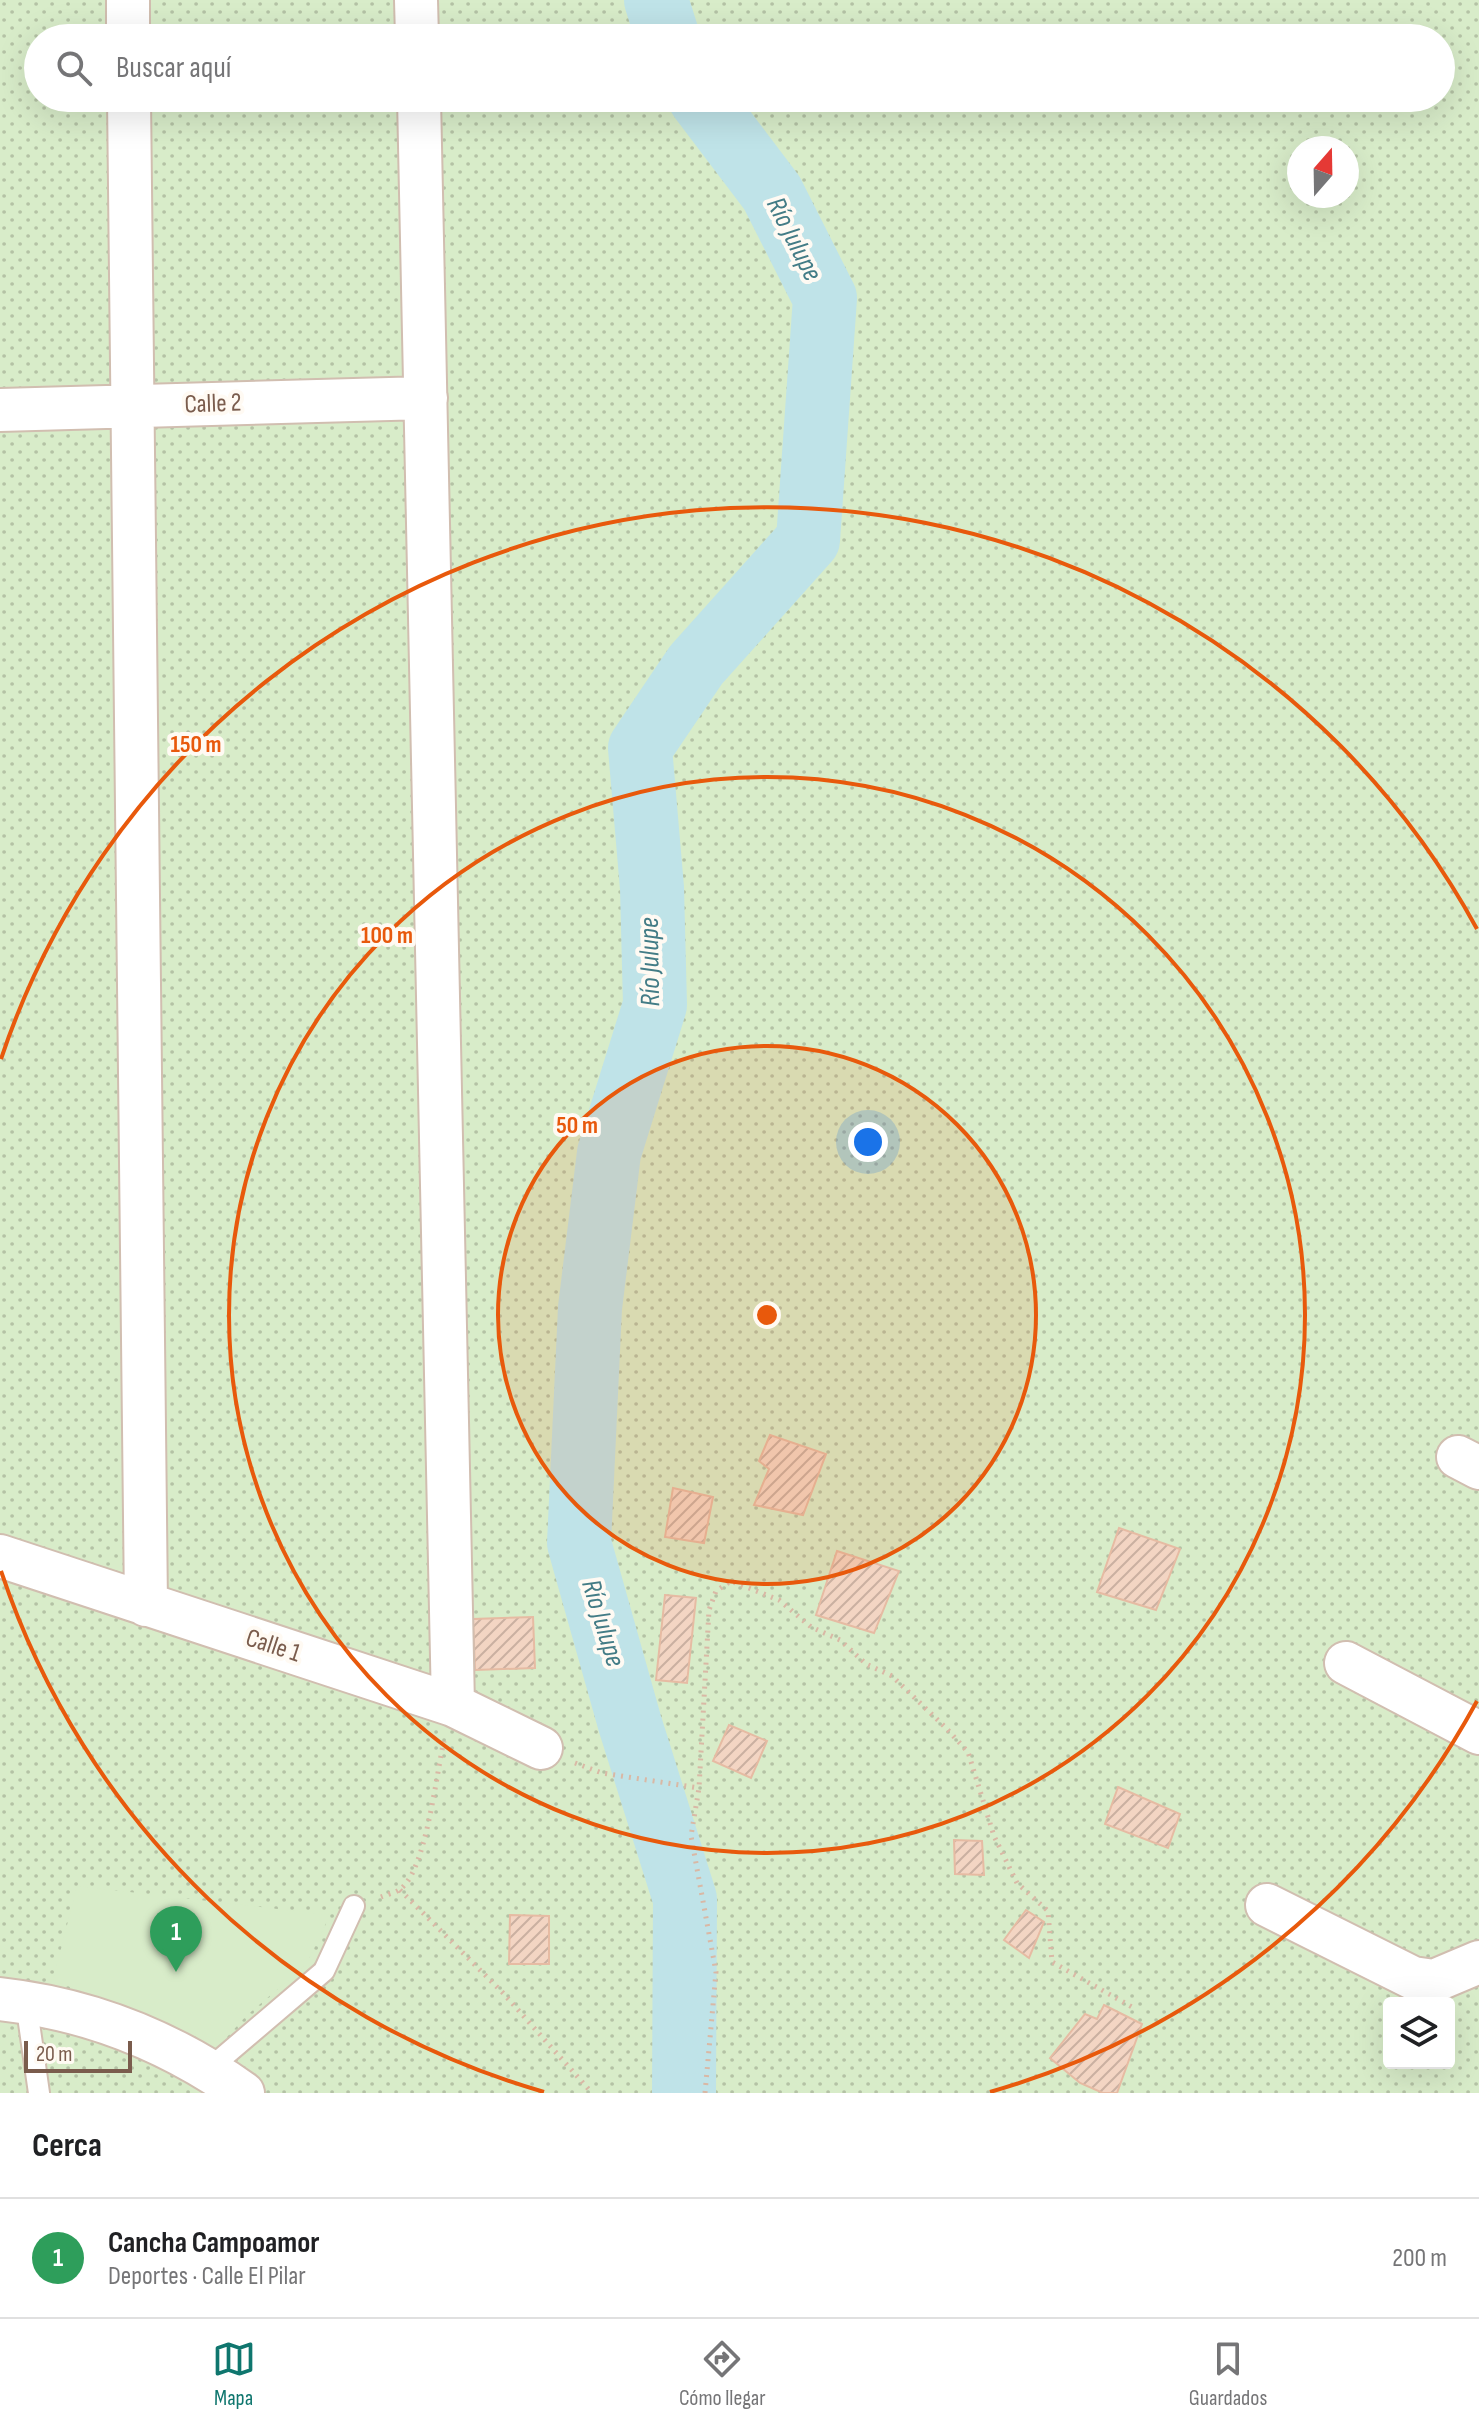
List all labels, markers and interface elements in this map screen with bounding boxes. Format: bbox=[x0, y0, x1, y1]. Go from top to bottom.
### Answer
search box bbox=[24, 24, 1455, 112]
icon: search bbox=[52, 46, 96, 90]
text: Buscar aquí bbox=[116, 50, 231, 86]
north arrow bbox=[1287, 136, 1359, 208]
water label: Río Julupe bbox=[759, 192, 829, 286]
street label: Calle 2 bbox=[184, 388, 242, 420]
text: 150 m bbox=[170, 730, 222, 759]
water label: Río Julupe bbox=[633, 917, 667, 1007]
text: 100 m bbox=[361, 921, 413, 950]
text: 50 m bbox=[556, 1111, 598, 1140]
your location bbox=[848, 1122, 888, 1162]
centre of rings bbox=[753, 1301, 781, 1329]
water label: Río Julupe bbox=[574, 1575, 632, 1671]
street label: Calle 1 bbox=[242, 1623, 304, 1669]
pin: 1 bbox=[150, 1906, 202, 1972]
map controls bbox=[1383, 1997, 1455, 2069]
button: layers bbox=[1383, 1997, 1455, 2069]
scale bar bbox=[24, 2037, 132, 2073]
text: 20 m bbox=[36, 2041, 73, 2068]
text: Cerca bbox=[32, 2125, 102, 2166]
text: Cancha Campoamor bbox=[108, 2225, 319, 2261]
text: 1 bbox=[53, 2243, 63, 2274]
text: 200 m bbox=[1392, 2243, 1447, 2274]
text: Deportes · Calle El Pilar bbox=[108, 2261, 306, 2292]
tab: Mapa bbox=[212, 2337, 256, 2412]
tab: Cómo llegar bbox=[679, 2337, 766, 2412]
tab: Guardados bbox=[1189, 2337, 1267, 2412]

